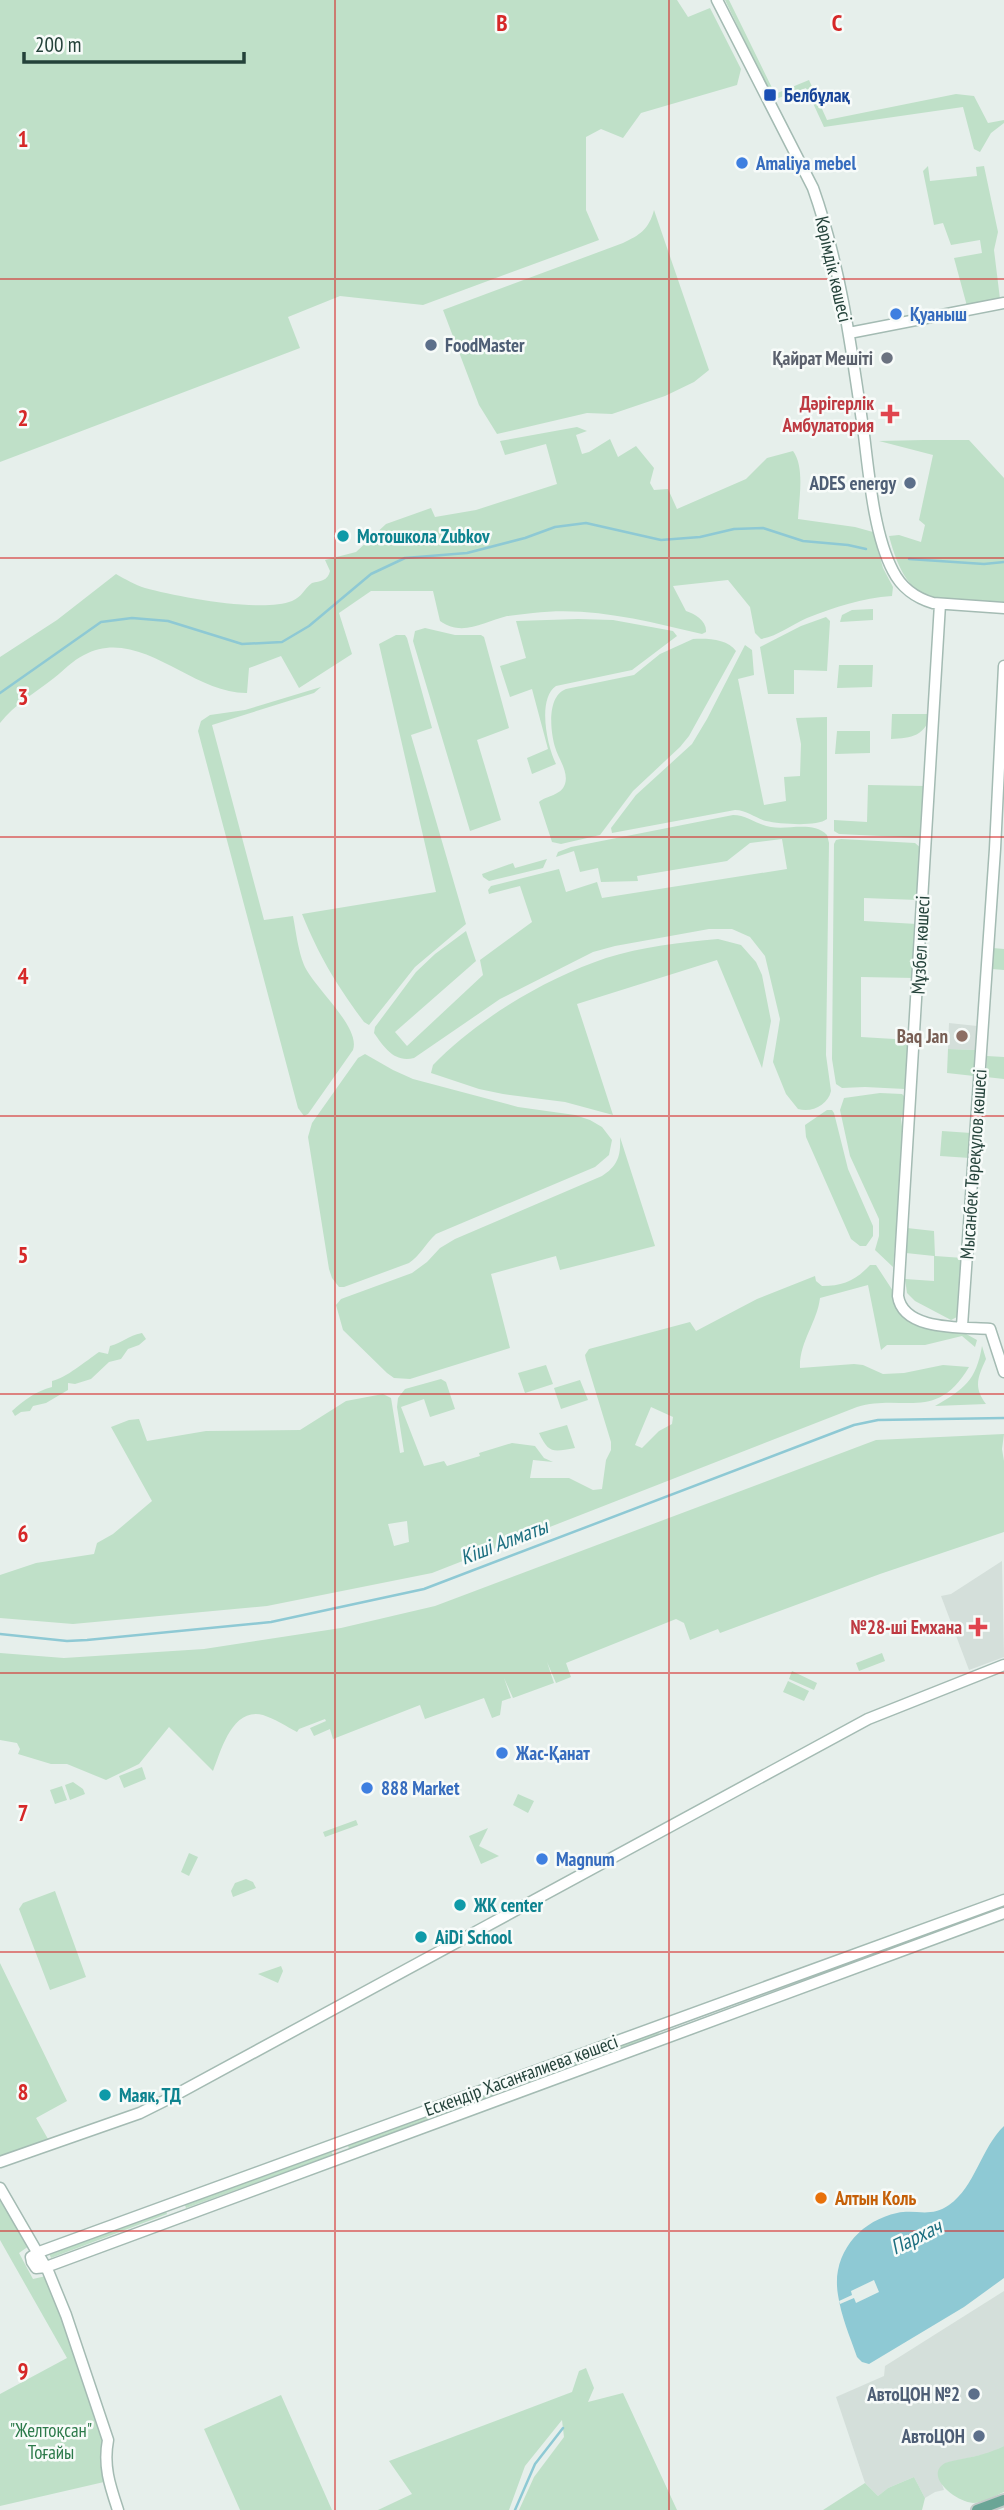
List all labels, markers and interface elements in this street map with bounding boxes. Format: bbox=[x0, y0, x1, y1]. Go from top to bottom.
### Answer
text: B bbox=[496, 8, 508, 37]
text: C bbox=[832, 8, 843, 37]
scale bar bbox=[24, 21, 245, 65]
text: 200 m bbox=[35, 31, 81, 58]
place label: Белбұлақ bbox=[784, 83, 851, 107]
marker: Белбұлақ bbox=[762, 87, 778, 103]
text: 1 bbox=[18, 124, 29, 153]
place label: Amaliya mebel bbox=[755, 151, 856, 175]
marker: Amaliya mebel bbox=[734, 155, 750, 171]
street label: Көрімдік көшесі bbox=[810, 214, 858, 324]
place label: Қуаныш bbox=[910, 302, 967, 326]
marker: Қуаныш bbox=[888, 306, 904, 322]
place label: FoodMaster bbox=[445, 333, 525, 357]
marker: FoodMaster bbox=[423, 337, 439, 353]
place label: Қайрат Мешіті bbox=[772, 346, 873, 370]
marker: Қайрат Мешіті bbox=[879, 350, 895, 366]
place label: Дәрігерлік Амбулатория bbox=[781, 391, 874, 437]
text: 2 bbox=[18, 403, 29, 432]
marker: Дәрігерлік Амбулатория bbox=[880, 404, 900, 424]
place label: ADES energy bbox=[809, 471, 896, 495]
marker: ADES energy bbox=[902, 475, 918, 491]
place label: Мотошкола Zubkov bbox=[357, 524, 490, 548]
marker: Мотошкола Zubkov bbox=[335, 528, 351, 544]
text: 3 bbox=[18, 682, 29, 711]
street label: Мұзбел көшесі bbox=[905, 895, 935, 995]
text: 4 bbox=[18, 961, 29, 990]
place label: Baq Jan bbox=[897, 1024, 948, 1048]
marker: Baq Jan bbox=[954, 1028, 970, 1044]
street label: Мысанбек Төреқұлов көшесі bbox=[954, 1068, 992, 1260]
text: 5 bbox=[18, 1240, 29, 1269]
water label: Кіші Алматы bbox=[456, 1512, 553, 1571]
text: 6 bbox=[18, 1519, 29, 1548]
place label: №28-ші Емхана bbox=[851, 1615, 962, 1639]
marker: №28-ші Емхана bbox=[968, 1617, 988, 1637]
place label: Жас-Қанат bbox=[515, 1741, 590, 1765]
marker: Жас-Қанат bbox=[494, 1745, 510, 1761]
place label: 888 Market bbox=[381, 1776, 460, 1800]
marker: 888 Market bbox=[359, 1780, 375, 1796]
text: 7 bbox=[18, 1798, 29, 1827]
place label: Magnum bbox=[556, 1847, 614, 1871]
marker: Magnum bbox=[534, 1851, 550, 1867]
place label: ЖК center bbox=[473, 1893, 544, 1917]
marker: ЖК center bbox=[452, 1897, 468, 1913]
place label: AiDi School bbox=[434, 1925, 513, 1949]
marker: AiDi School bbox=[413, 1929, 429, 1945]
street label: Ескендір Хасанғалиева көшесі bbox=[421, 2029, 621, 2121]
text: 8 bbox=[18, 2077, 29, 2106]
place label: Маяк, ТД bbox=[119, 2083, 181, 2107]
marker: Маяк, ТД bbox=[97, 2087, 113, 2103]
place label: Алтын Коль bbox=[834, 2186, 916, 2210]
marker: Алтын Коль bbox=[813, 2190, 829, 2206]
water label: Пархач bbox=[886, 2212, 947, 2260]
text: 9 bbox=[18, 2356, 29, 2385]
place label: АвтоЦОН №2 bbox=[866, 2382, 960, 2406]
marker: АвтоЦОН №2 bbox=[966, 2386, 982, 2402]
park label: "Желтоқсан" Тоғайы bbox=[10, 2418, 92, 2464]
place label: АвтоЦОН bbox=[901, 2424, 965, 2448]
marker: АвтоЦОН bbox=[971, 2428, 987, 2444]

